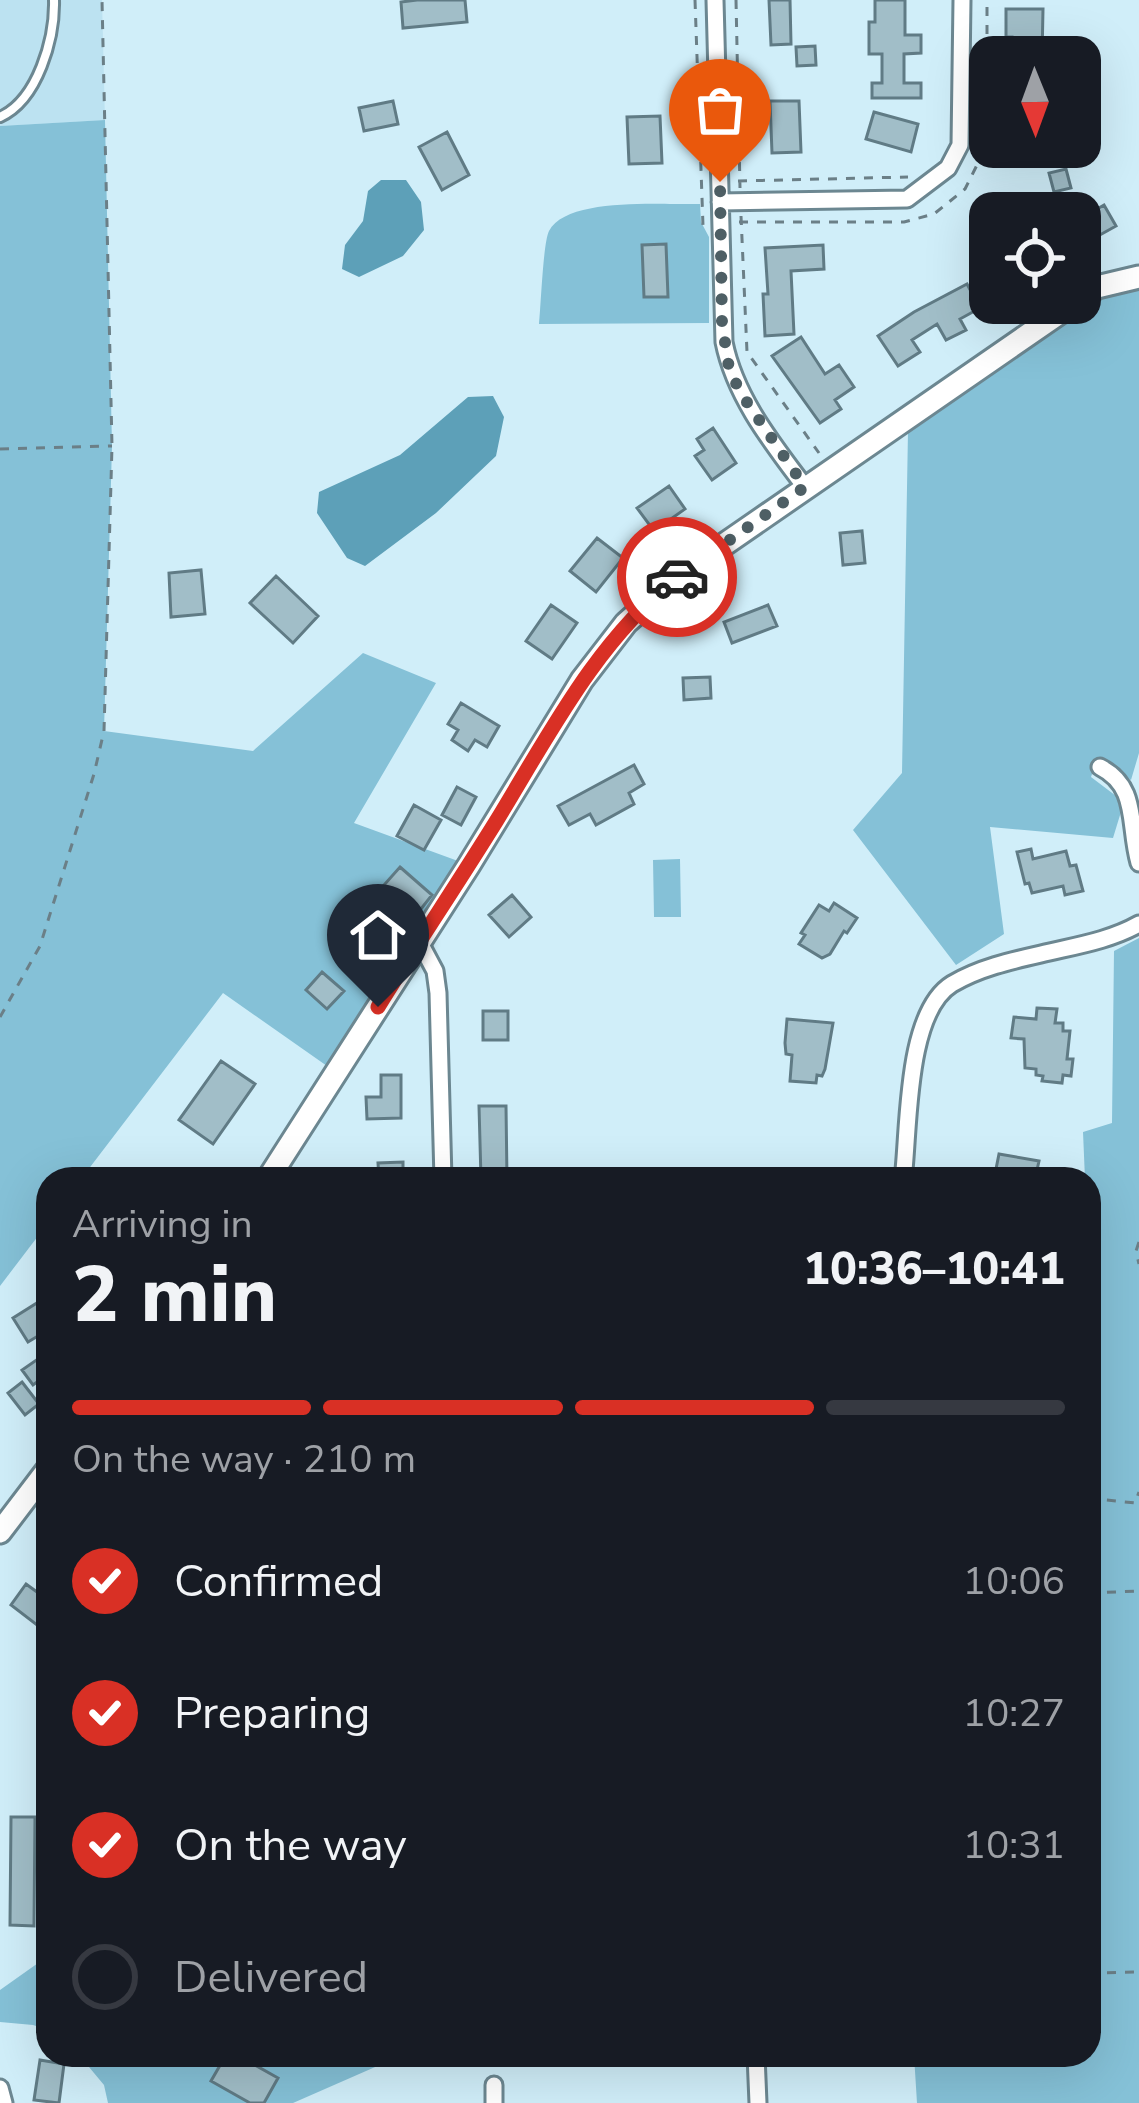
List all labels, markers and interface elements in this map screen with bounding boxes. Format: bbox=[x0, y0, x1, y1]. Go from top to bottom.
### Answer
north arrow bbox=[969, 36, 1101, 168]
map controls bbox=[969, 36, 1101, 324]
pin bbox=[669, 59, 771, 182]
icon: bag bbox=[687, 77, 753, 143]
button: locate bbox=[969, 192, 1101, 324]
courier bbox=[617, 517, 737, 637]
icon: car bbox=[644, 544, 710, 610]
pin bbox=[327, 884, 429, 1007]
icon: home bbox=[345, 902, 411, 968]
text: Arriving in bbox=[72, 1198, 253, 1251]
text: 10:36–10:41 bbox=[803, 1239, 1065, 1300]
text: 2 min bbox=[72, 1242, 277, 1349]
text: On the way · 210 m bbox=[72, 1433, 416, 1486]
icon: check bbox=[72, 1548, 138, 1614]
text: Confirmed bbox=[174, 1551, 383, 1612]
text: 10:06 bbox=[963, 1555, 1065, 1608]
icon: check bbox=[72, 1680, 138, 1746]
text: Preparing bbox=[174, 1683, 370, 1744]
text: 10:27 bbox=[963, 1687, 1065, 1740]
icon: check bbox=[72, 1812, 138, 1878]
text: On the way bbox=[174, 1815, 407, 1876]
text: 10:31 bbox=[963, 1819, 1065, 1872]
text: Delivered bbox=[174, 1947, 368, 2008]

